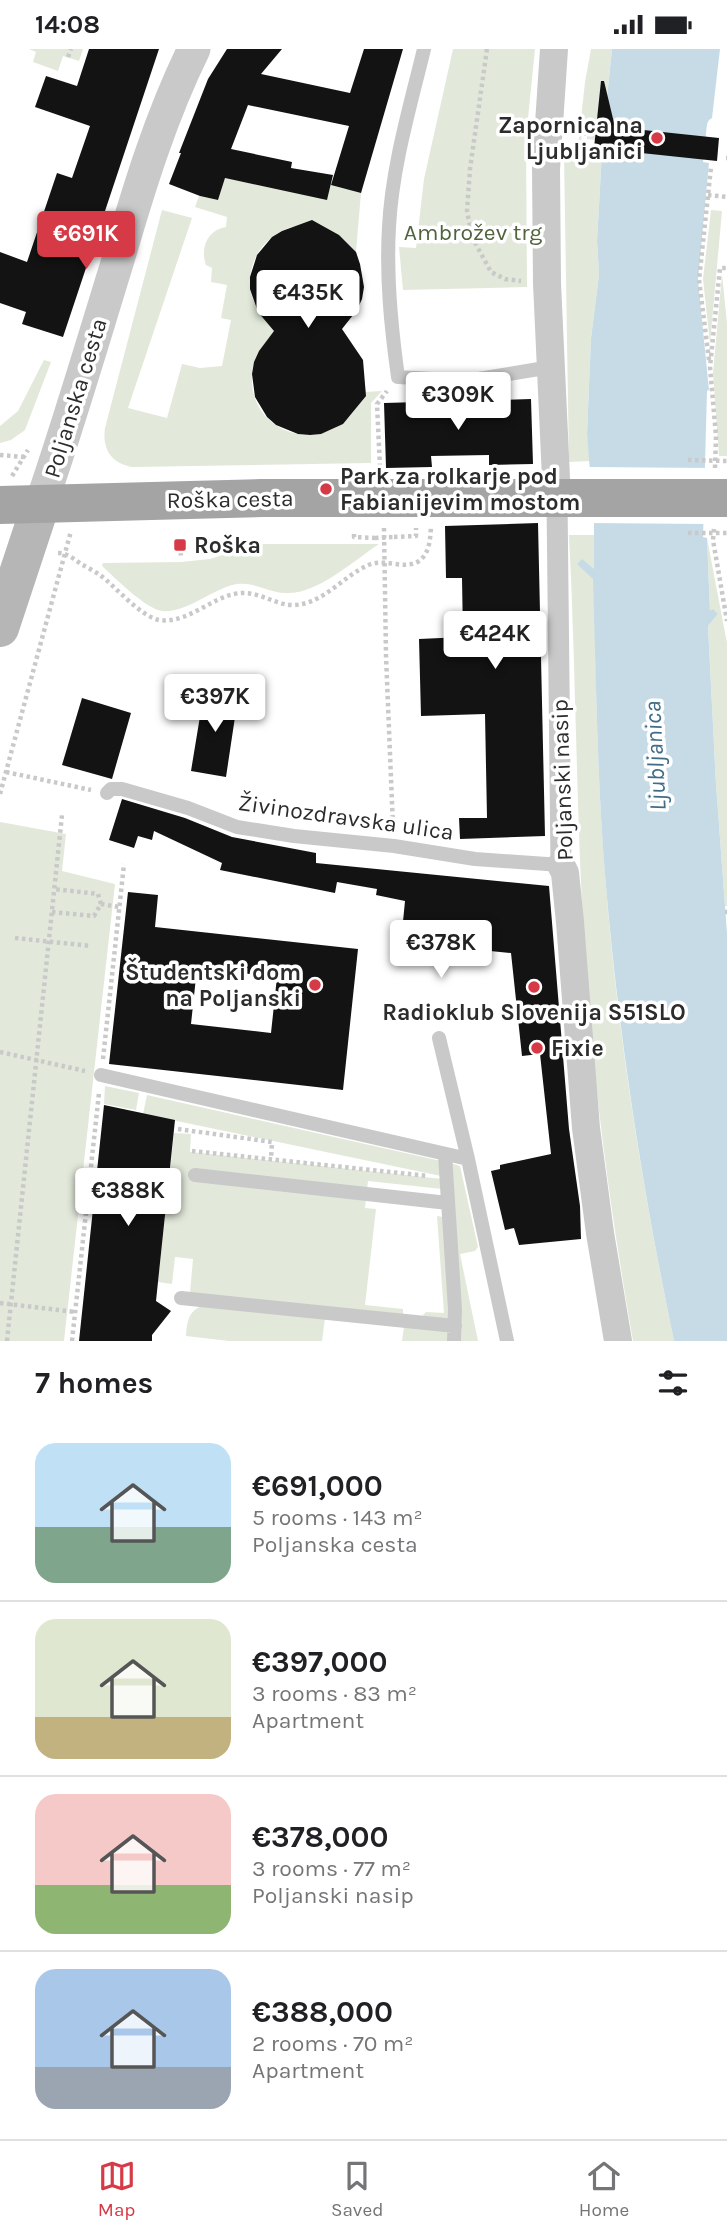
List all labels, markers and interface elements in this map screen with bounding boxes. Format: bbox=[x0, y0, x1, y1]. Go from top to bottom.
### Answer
text: 14:08 bbox=[35, 9, 100, 40]
place label: Zapornica na Ljubljanici bbox=[498, 112, 643, 165]
marker: Zapornica na Ljubljanici bbox=[649, 130, 665, 146]
pin: €691K bbox=[37, 211, 135, 271]
park label: Ambrožev trg bbox=[404, 219, 542, 246]
text: €691K bbox=[53, 220, 119, 247]
pin: €435K bbox=[259, 271, 357, 330]
text: €435K bbox=[273, 279, 344, 306]
street label: Poljanska cesta bbox=[38, 315, 113, 481]
pin: €309K bbox=[409, 373, 507, 432]
text: €309K bbox=[422, 381, 494, 408]
place label: Park za rolkarje pod Fabianijevim mostom bbox=[340, 463, 580, 516]
marker: Park za rolkarje pod Fabianijevim mostom bbox=[318, 481, 334, 497]
street label: Roška cesta bbox=[166, 485, 294, 514]
place label: Roška bbox=[194, 532, 261, 559]
marker: Roška bbox=[172, 537, 188, 553]
pin: €424K bbox=[446, 611, 544, 671]
text: €424K bbox=[460, 620, 530, 647]
pin: €397K bbox=[166, 675, 264, 734]
text: €397K bbox=[180, 683, 250, 710]
street label: Poljanski nasip bbox=[546, 699, 579, 861]
water label: Ljubljanica bbox=[638, 700, 672, 812]
street label: Živinozdravska ulica bbox=[236, 789, 455, 846]
pin: €378K bbox=[392, 921, 490, 980]
text: €378K bbox=[406, 929, 476, 956]
place label: Študentski dom na Poljanski bbox=[125, 957, 301, 1012]
marker: Študentski dom na Poljanski bbox=[307, 977, 323, 993]
marker: Radioklub Slovenija S51SLO bbox=[526, 979, 542, 995]
place label: Radioklub Slovenija S51SLO bbox=[382, 999, 686, 1026]
place label: Fixie bbox=[551, 1035, 604, 1062]
marker: Fixie bbox=[529, 1040, 545, 1056]
pin: €388K bbox=[79, 1169, 177, 1228]
text: €388K bbox=[91, 1177, 165, 1204]
icon: filters bbox=[654, 1364, 692, 1402]
text: 7 homes bbox=[35, 1365, 153, 1401]
text: €691,000 bbox=[252, 1468, 383, 1504]
icon: home bbox=[91, 1471, 175, 1555]
text: 5 rooms · 143 m² bbox=[252, 1504, 423, 1531]
text: Poljanska cesta bbox=[252, 1531, 418, 1558]
text: €397,000 bbox=[252, 1644, 387, 1680]
icon: home bbox=[91, 1647, 175, 1731]
text: 3 rooms · 83 m² bbox=[252, 1680, 417, 1707]
text: Apartment bbox=[252, 1707, 364, 1734]
text: €378,000 bbox=[252, 1819, 389, 1855]
icon: home bbox=[91, 1822, 175, 1906]
text: 3 rooms · 77 m² bbox=[252, 1855, 411, 1882]
text: Poljanski nasip bbox=[252, 1882, 414, 1909]
text: €388,000 bbox=[252, 1994, 393, 2030]
icon: home bbox=[91, 1997, 175, 2081]
text: 2 rooms · 70 m² bbox=[252, 2030, 414, 2057]
text: Apartment bbox=[252, 2057, 364, 2084]
tab: Map bbox=[98, 2157, 136, 2221]
tab: Saved bbox=[331, 2157, 383, 2221]
tab: Home bbox=[579, 2157, 629, 2221]

